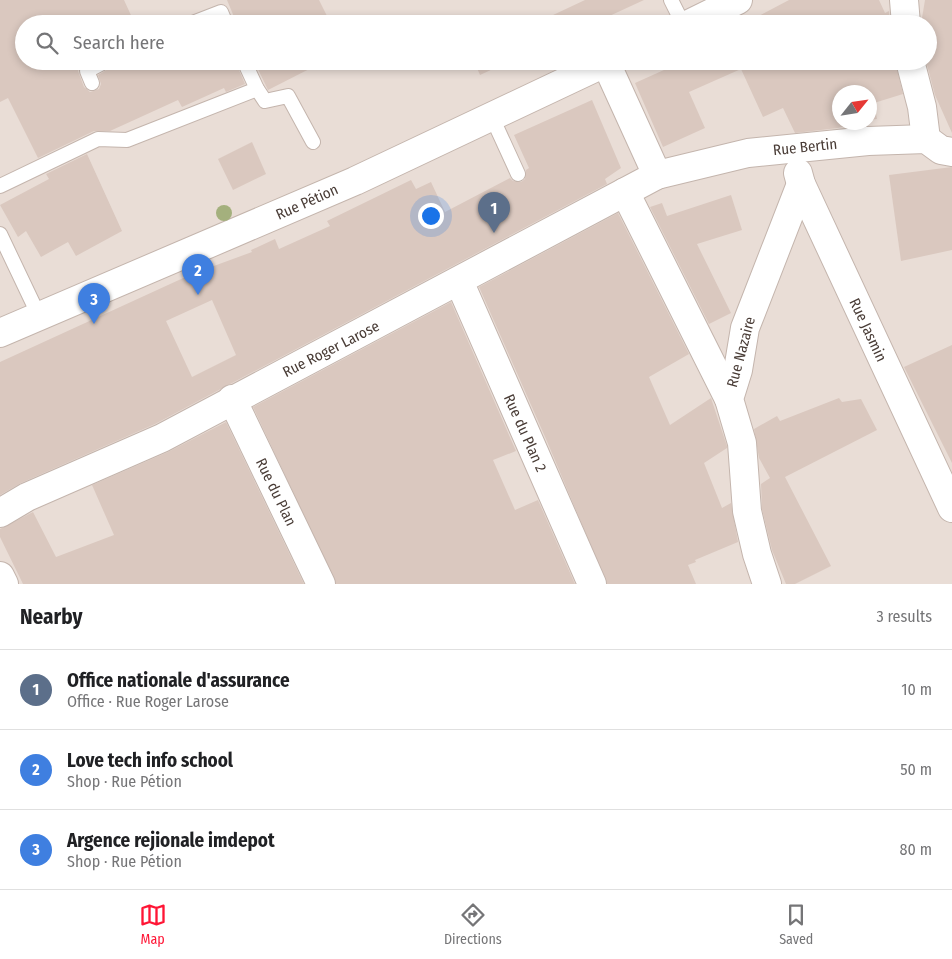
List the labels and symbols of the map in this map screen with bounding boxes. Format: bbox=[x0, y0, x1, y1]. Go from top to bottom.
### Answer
north arrow bbox=[832, 85, 877, 130]
street label: Rue Bertin bbox=[772, 135, 838, 159]
street label: Rue Pétion bbox=[273, 180, 341, 224]
pin: 1 bbox=[478, 192, 510, 233]
your location bbox=[418, 203, 444, 229]
pin: 2 bbox=[182, 254, 214, 295]
pin: 3 bbox=[78, 283, 110, 324]
street label: Rue Jasmin bbox=[845, 295, 891, 365]
street label: Rue Nazaire bbox=[723, 315, 759, 389]
street label: Rue Roger Larose bbox=[280, 317, 382, 381]
street label: Rue du Plan 2 bbox=[500, 391, 550, 475]
street label: Rue du Plan bbox=[252, 455, 300, 529]

